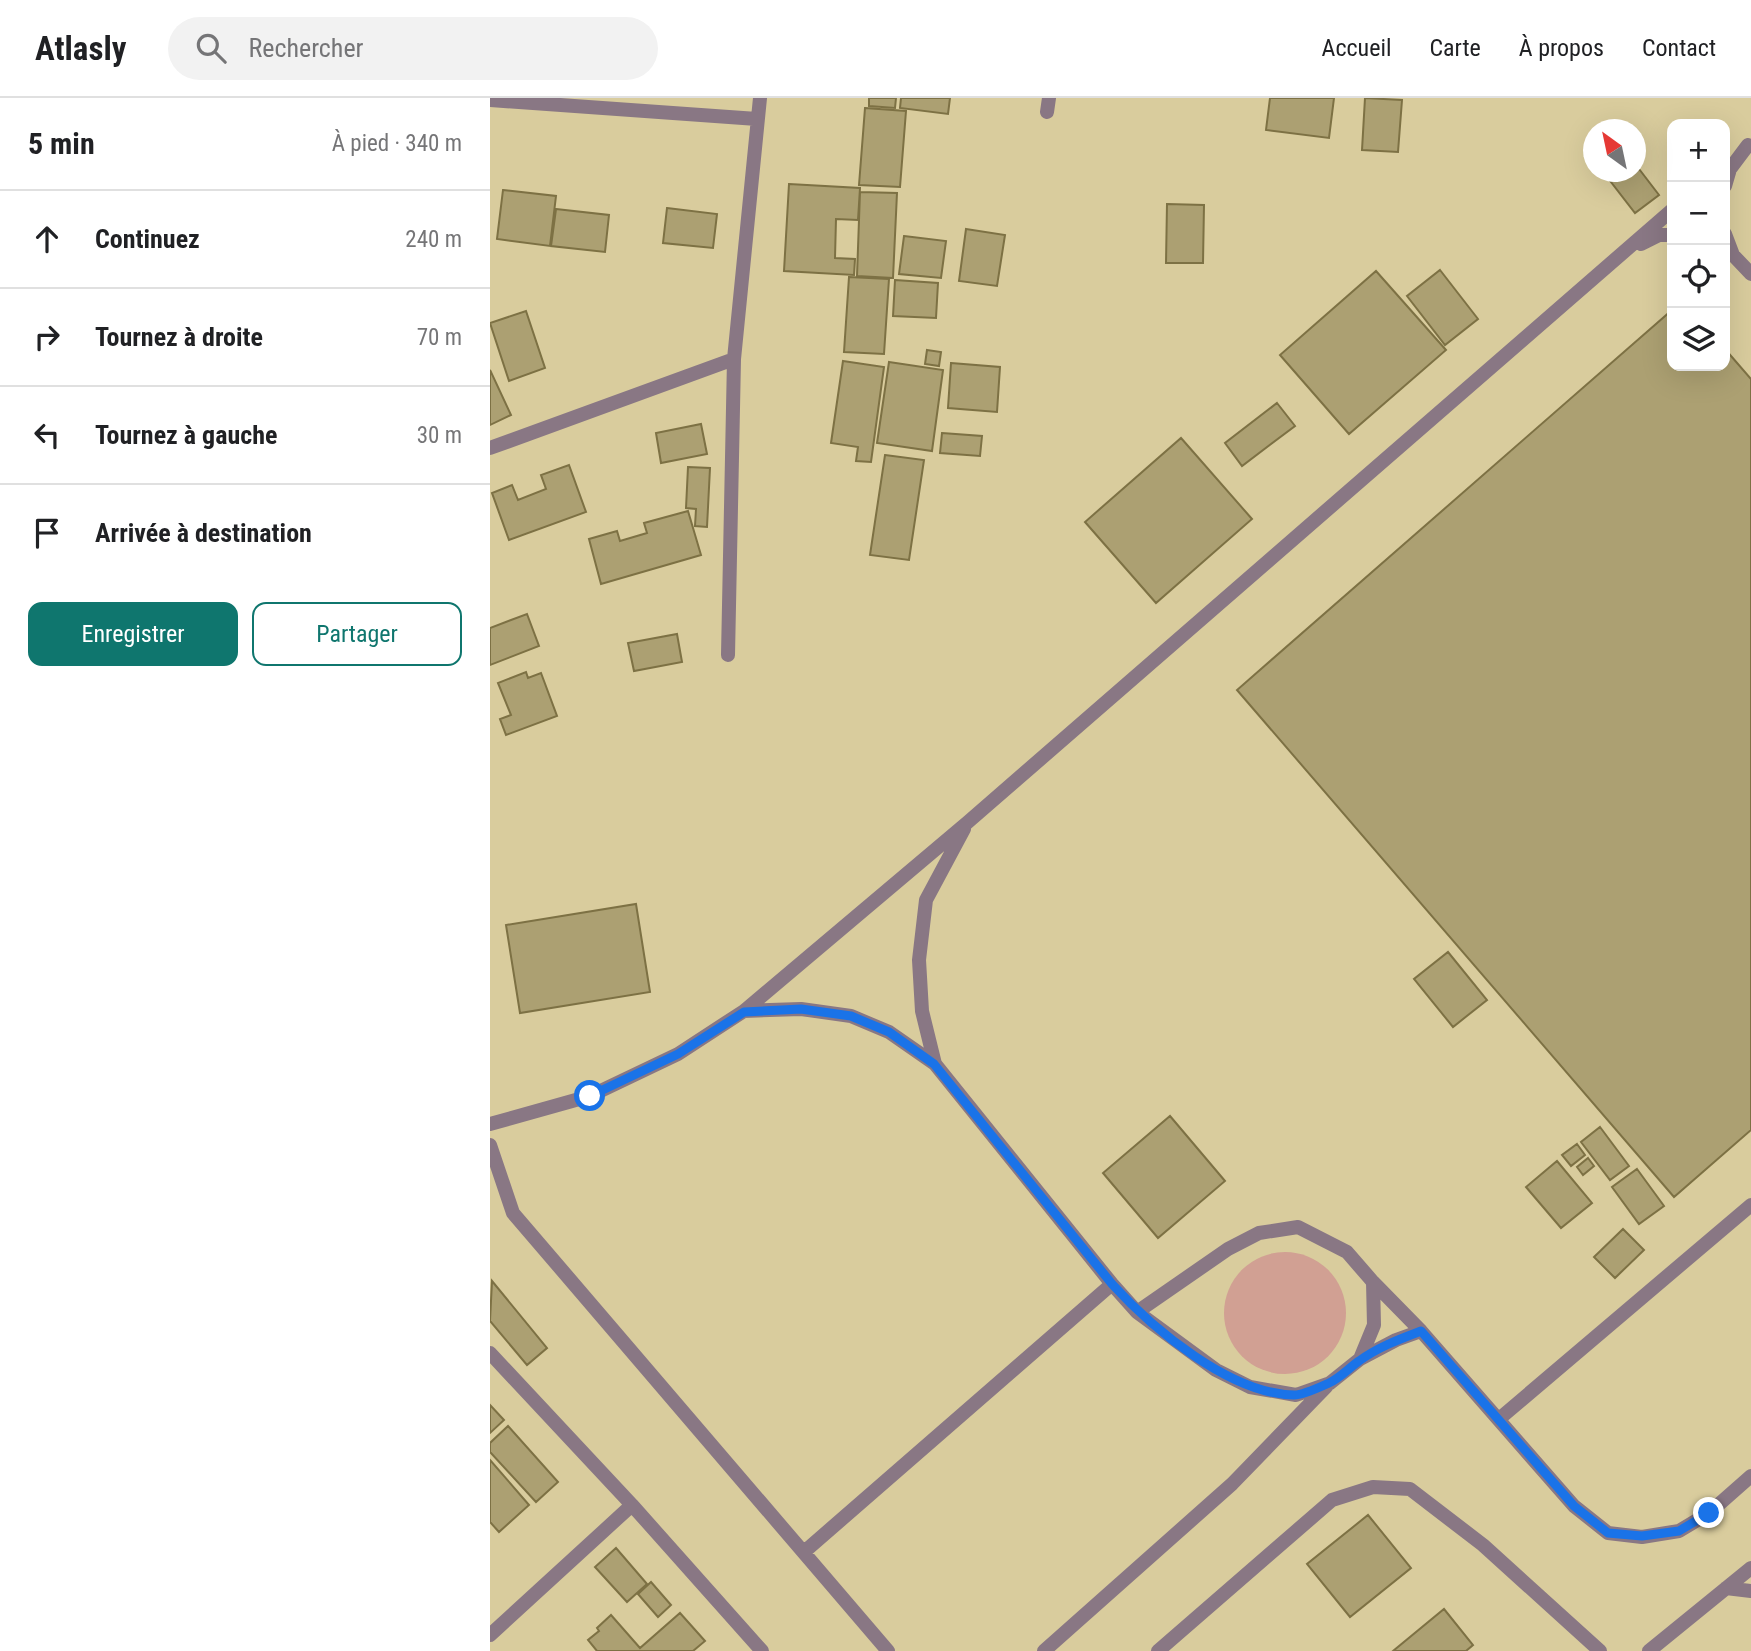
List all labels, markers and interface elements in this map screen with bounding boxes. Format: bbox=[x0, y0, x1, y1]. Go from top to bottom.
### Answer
search box bbox=[168, 17, 658, 80]
text: Atlasly bbox=[35, 29, 126, 68]
icon: search bbox=[192, 29, 230, 67]
text: Rechercher bbox=[248, 33, 364, 63]
text: Accueil bbox=[1322, 34, 1391, 62]
text: Carte bbox=[1429, 34, 1481, 62]
text: À propos bbox=[1519, 34, 1604, 62]
text: Contact bbox=[1642, 34, 1716, 62]
north arrow bbox=[1583, 119, 1646, 182]
map controls bbox=[1667, 119, 1730, 371]
button: + bbox=[1667, 119, 1730, 182]
text: 5 min bbox=[28, 126, 95, 161]
text: À pied · 340 m bbox=[332, 130, 462, 157]
button: − bbox=[1667, 182, 1730, 245]
icon: ahead bbox=[28, 220, 66, 258]
text: Continuez bbox=[95, 224, 200, 254]
text: 240 m bbox=[405, 226, 462, 253]
button: locate bbox=[1667, 245, 1730, 308]
button: layers bbox=[1667, 308, 1730, 371]
icon: right bbox=[28, 318, 66, 356]
text: Tournez à droite bbox=[95, 322, 263, 352]
text: 70 m bbox=[417, 324, 462, 351]
icon: left bbox=[28, 416, 66, 454]
text: Tournez à gauche bbox=[95, 420, 277, 450]
text: 30 m bbox=[417, 422, 462, 449]
icon: arrive bbox=[28, 514, 66, 552]
text: Arrivée à destination bbox=[95, 518, 312, 548]
button: Enregistrer bbox=[28, 602, 238, 666]
button: Partager bbox=[252, 602, 462, 666]
route start bbox=[574, 1080, 605, 1111]
route end bbox=[1693, 1497, 1724, 1528]

